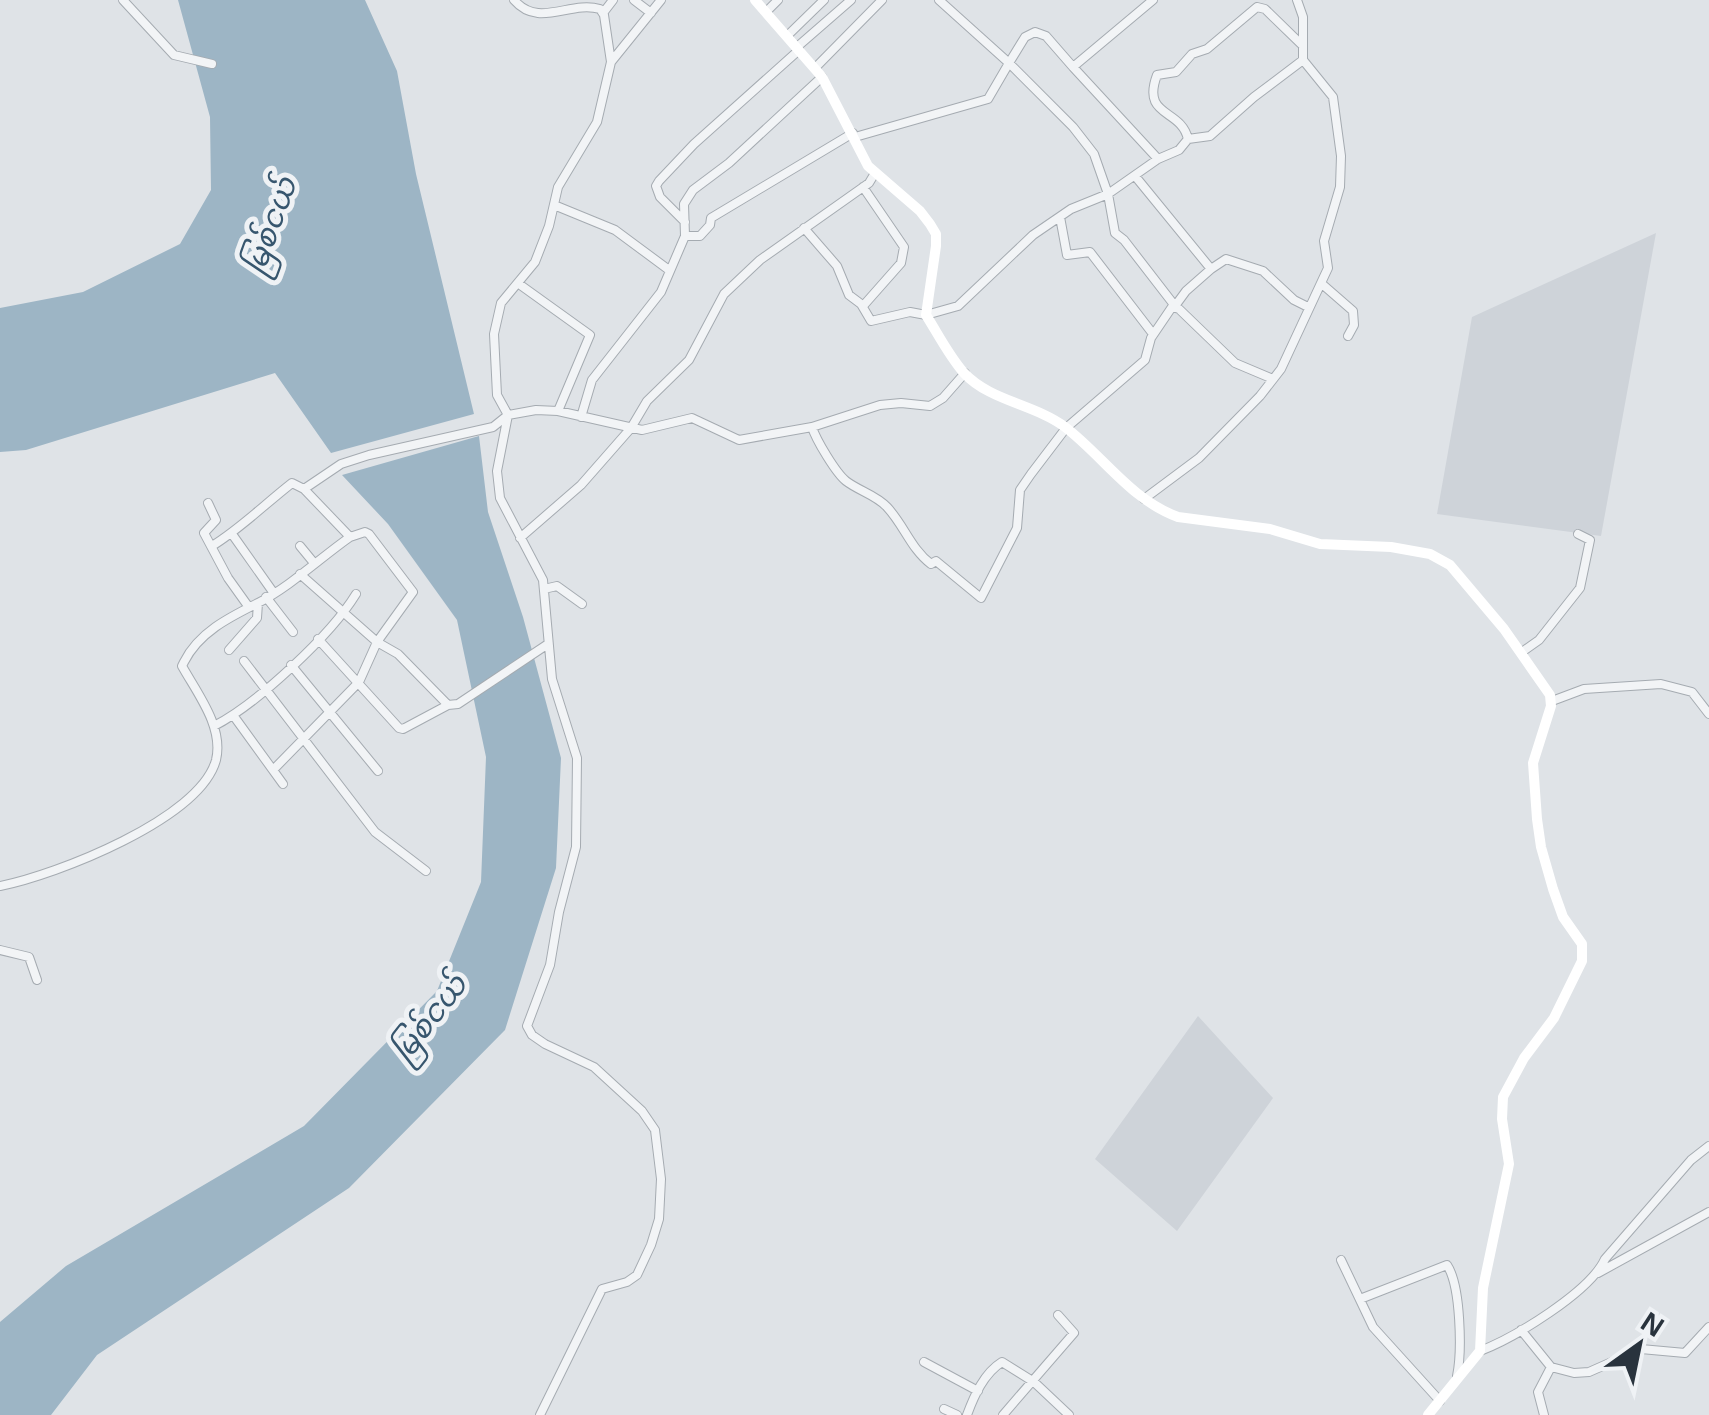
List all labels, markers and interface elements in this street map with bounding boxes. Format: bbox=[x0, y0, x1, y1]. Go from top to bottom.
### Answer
water label: မြစ်ငယ် bbox=[234, 169, 311, 282]
water label: မြစ်ငယ် bbox=[382, 964, 481, 1073]
north arrow bbox=[1589, 1295, 1689, 1395]
text: N bbox=[1635, 1306, 1669, 1343]

